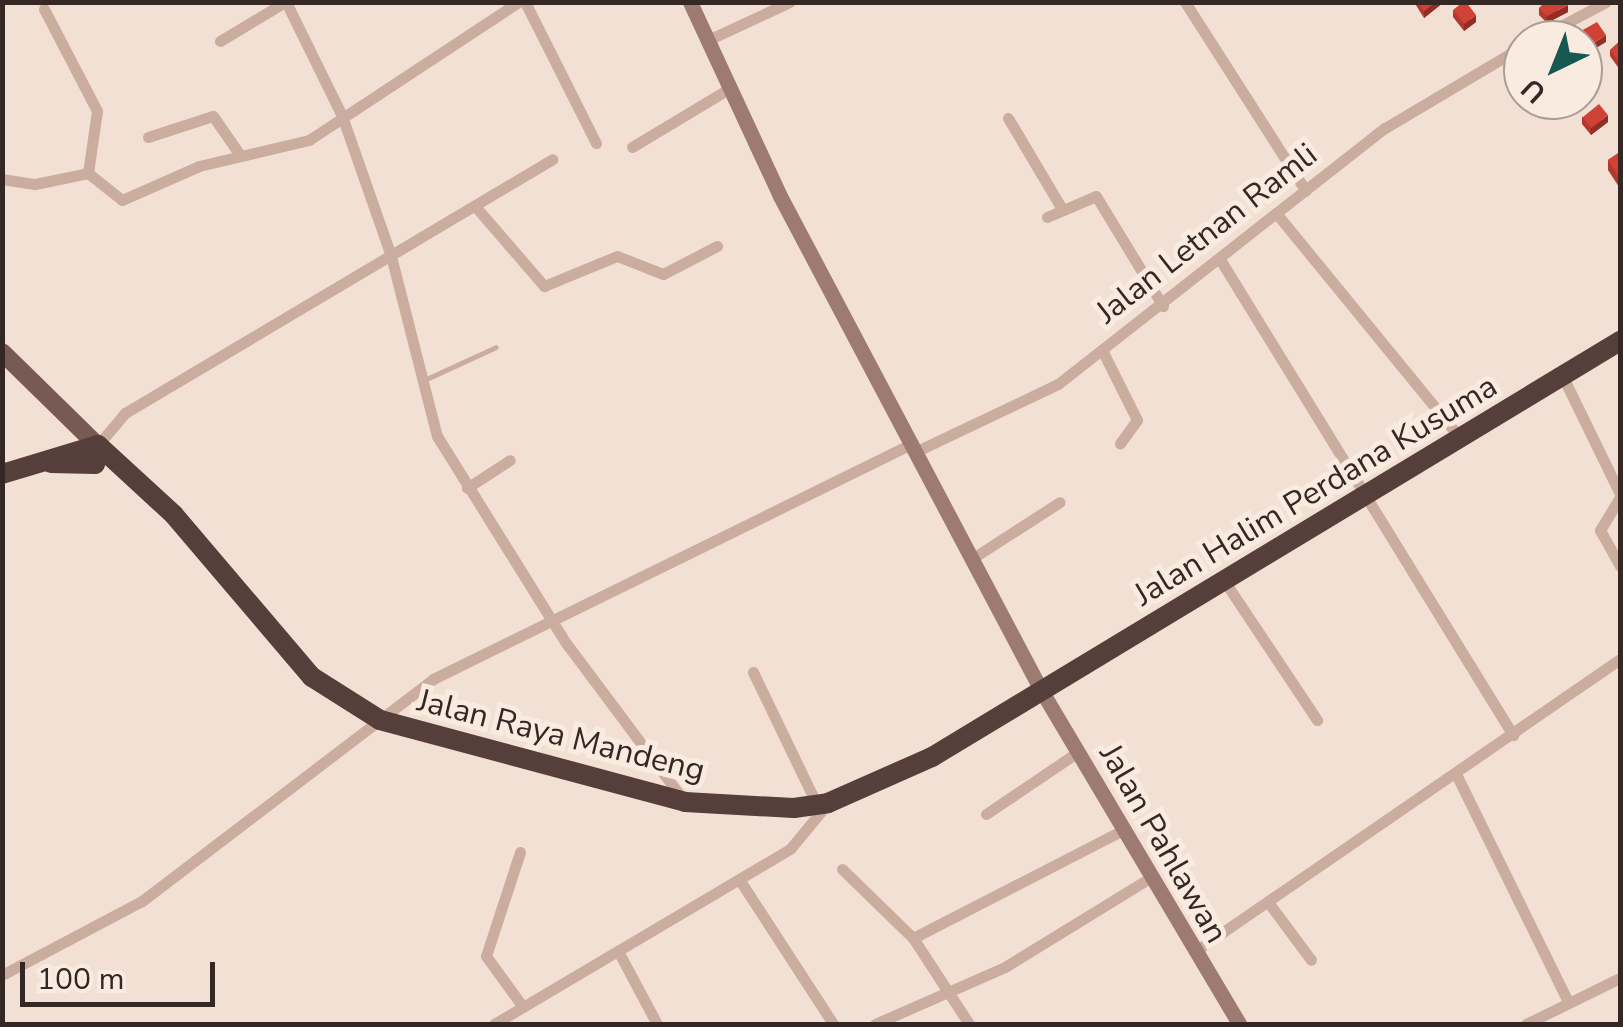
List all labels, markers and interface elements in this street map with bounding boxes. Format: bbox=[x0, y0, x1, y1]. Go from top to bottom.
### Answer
north arrow bbox=[1503, 20, 1603, 120]
text: U bbox=[1513, 70, 1554, 111]
street label: Jalan Letnan Ramli bbox=[1089, 136, 1325, 332]
street label: Jalan Halim Perdana Kusuma bbox=[1128, 367, 1504, 615]
street label: Jalan Raya Mandeng bbox=[413, 682, 709, 790]
street label: Jalan Pahlawan bbox=[1091, 738, 1235, 950]
scale bar bbox=[25, 942, 220, 1004]
text: 100 m bbox=[37, 959, 124, 1000]

